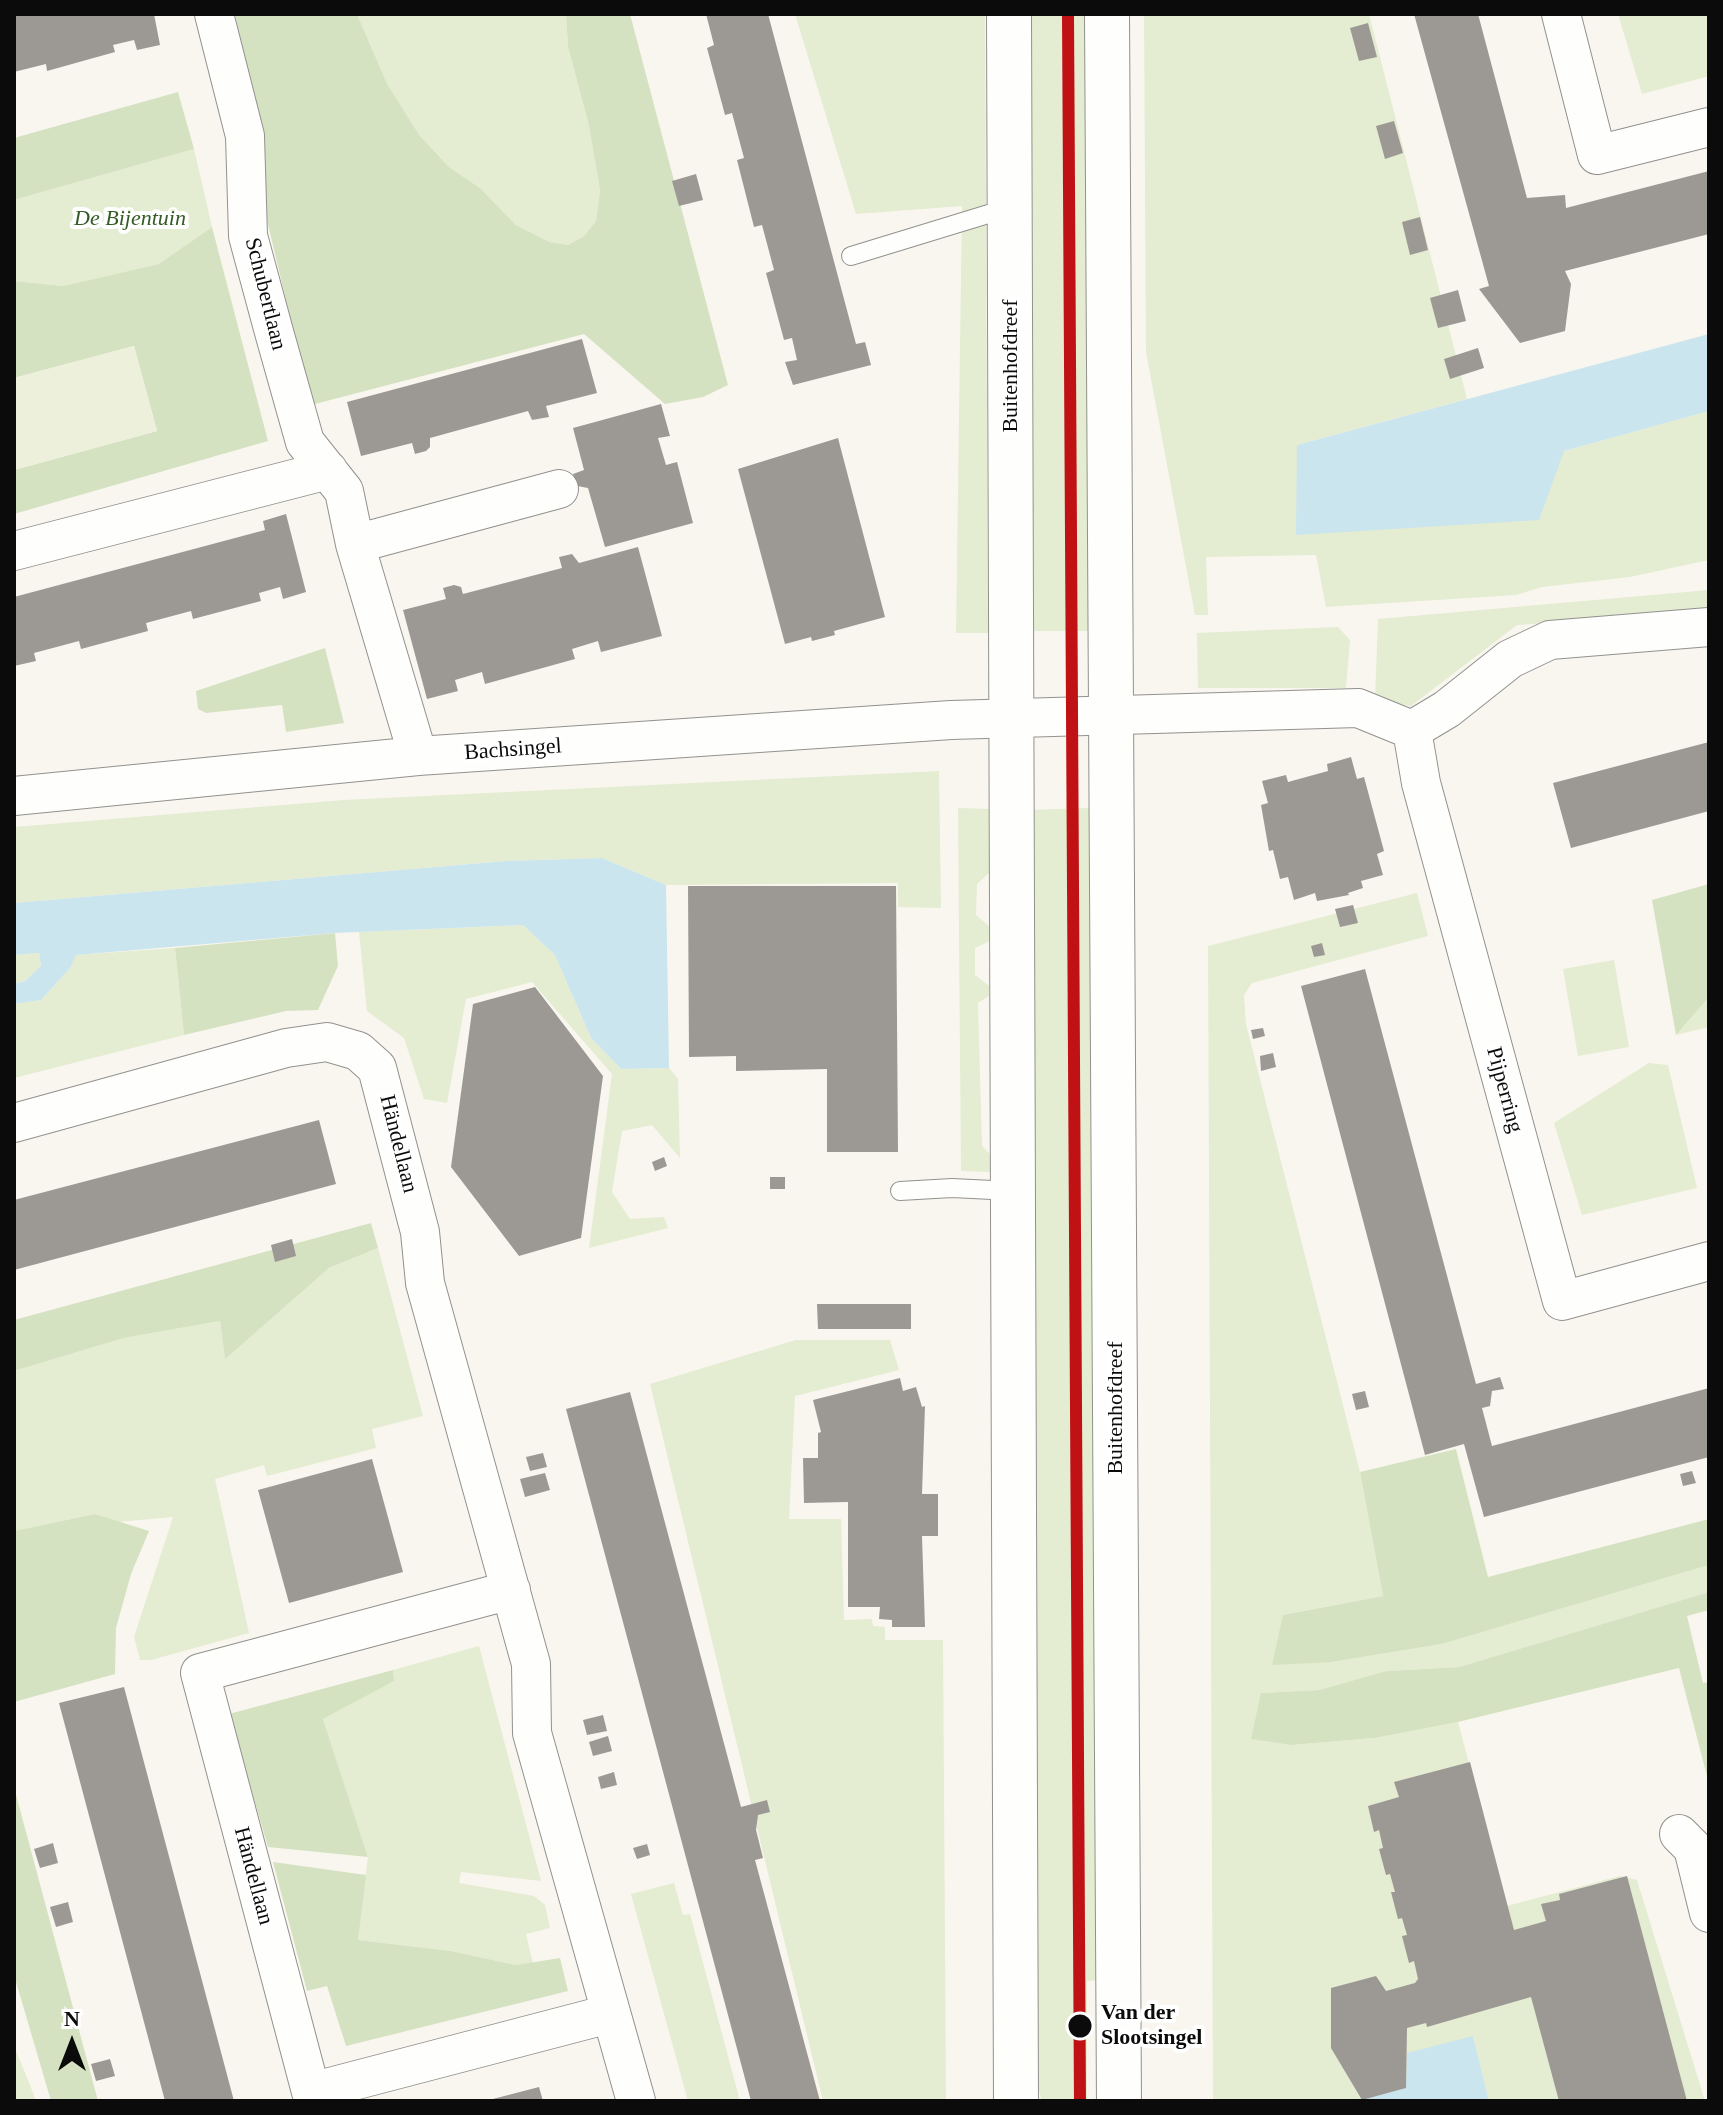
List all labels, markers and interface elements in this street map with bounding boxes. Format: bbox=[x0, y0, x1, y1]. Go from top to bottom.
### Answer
park label: De Bijentuin bbox=[74, 206, 186, 232]
street label: Schubertlaan bbox=[238, 235, 292, 353]
street label: Buitenhofdreef bbox=[998, 299, 1024, 433]
street label: Bachsingel bbox=[463, 733, 563, 767]
street label: Pijperring bbox=[1480, 1044, 1528, 1136]
street label: Händellaan bbox=[373, 1092, 423, 1196]
street label: Buitenhofdreef bbox=[1103, 1341, 1129, 1475]
street label: Händellaan bbox=[227, 1824, 279, 1928]
place label: Van der Slootsingel bbox=[1101, 2000, 1202, 2052]
north arrow bbox=[32, 2003, 112, 2083]
text: N bbox=[64, 2006, 80, 2031]
marker: Van der Slootsingel bbox=[1066, 2012, 1094, 2040]

